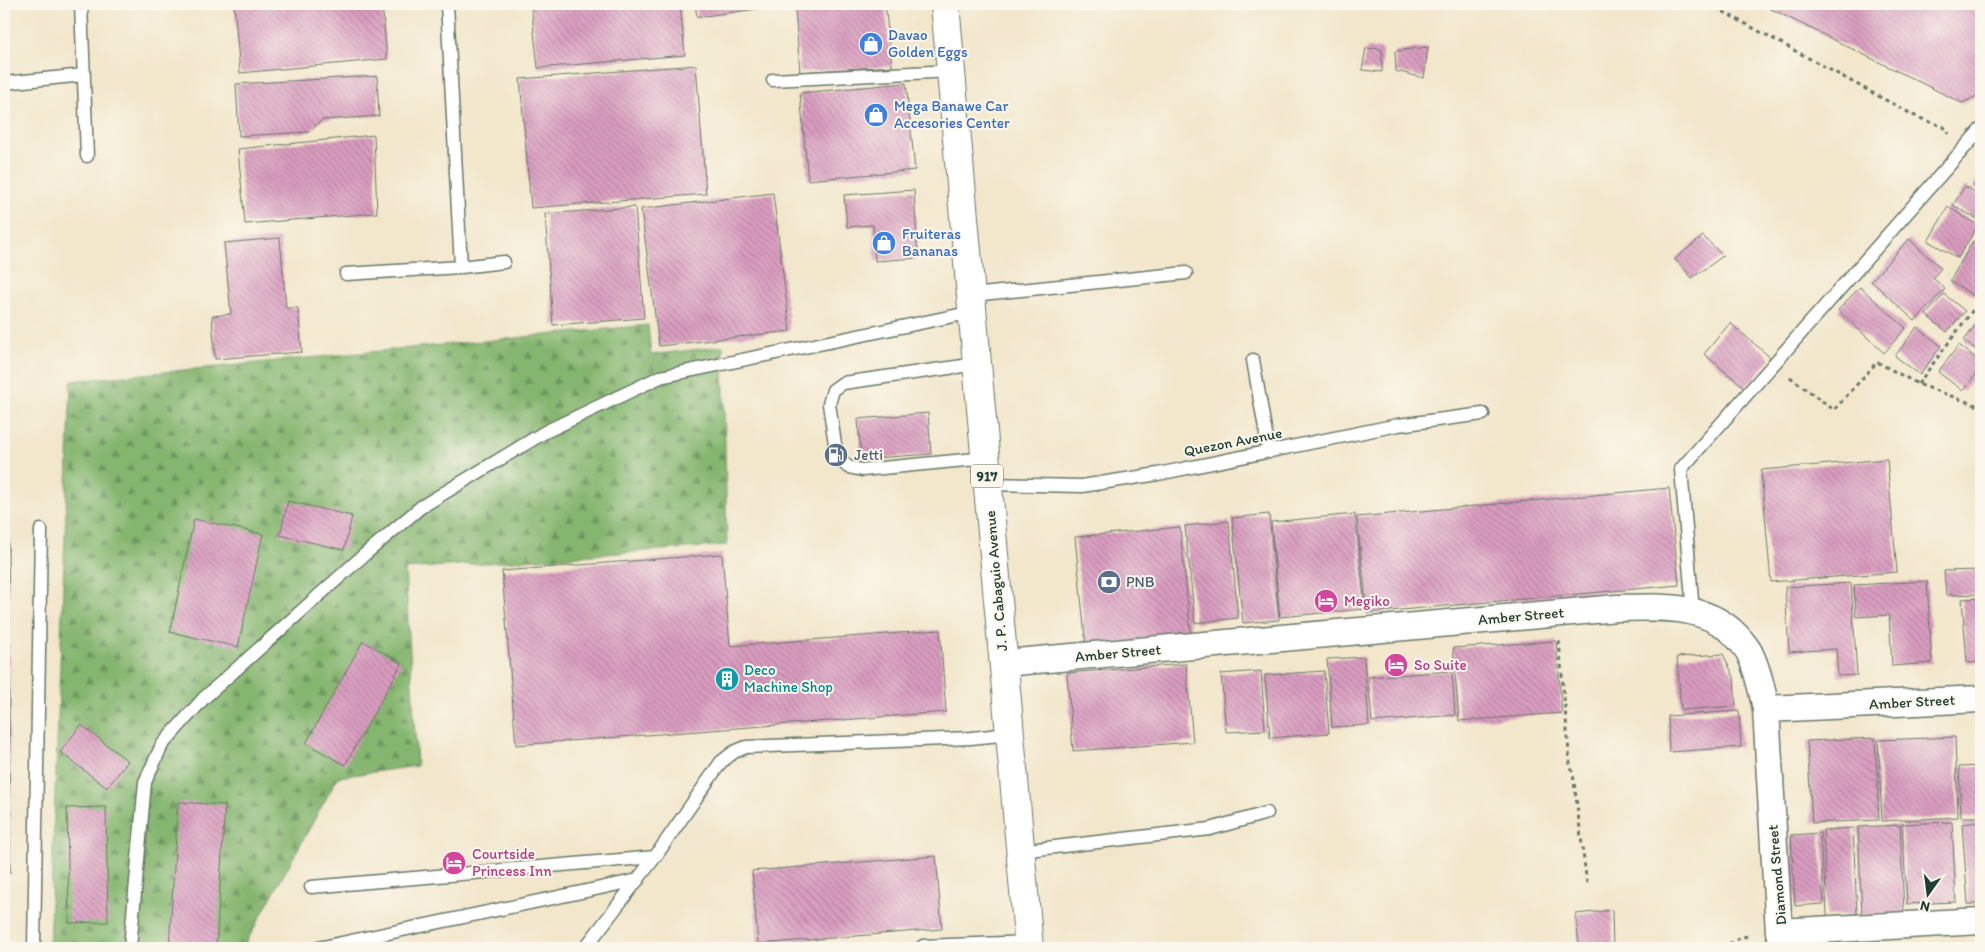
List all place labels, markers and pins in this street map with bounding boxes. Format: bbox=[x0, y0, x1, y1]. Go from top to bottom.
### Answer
place label: Davao Golden Eggs bbox=[888, 26, 968, 61]
shop icon: Davao Golden Eggs bbox=[858, 31, 884, 57]
place label: Mega Banawe Car Accesories Center bbox=[894, 97, 1010, 132]
shop icon: Mega Banawe Car Accesories Center bbox=[863, 102, 889, 128]
place label: Fruiteras Bananas bbox=[902, 225, 961, 260]
shop icon: Fruiteras Bananas bbox=[871, 230, 897, 256]
fuel station icon: Jetti bbox=[823, 442, 849, 468]
place label: Jetti bbox=[854, 446, 883, 464]
bank icon: PNB bbox=[1096, 569, 1122, 595]
place label: PNB bbox=[1126, 573, 1155, 591]
hotel icon: Megiko bbox=[1313, 588, 1339, 614]
place label: Megiko bbox=[1344, 592, 1390, 610]
hotel icon: So Suite bbox=[1383, 652, 1409, 678]
place label: So Suite bbox=[1414, 656, 1467, 674]
place label: Deco Machine Shop bbox=[744, 661, 833, 696]
building icon: Deco Machine Shop bbox=[714, 666, 740, 692]
place label: Courtside Princess Inn bbox=[472, 845, 552, 880]
hotel icon: Courtside Princess Inn bbox=[441, 850, 467, 876]

